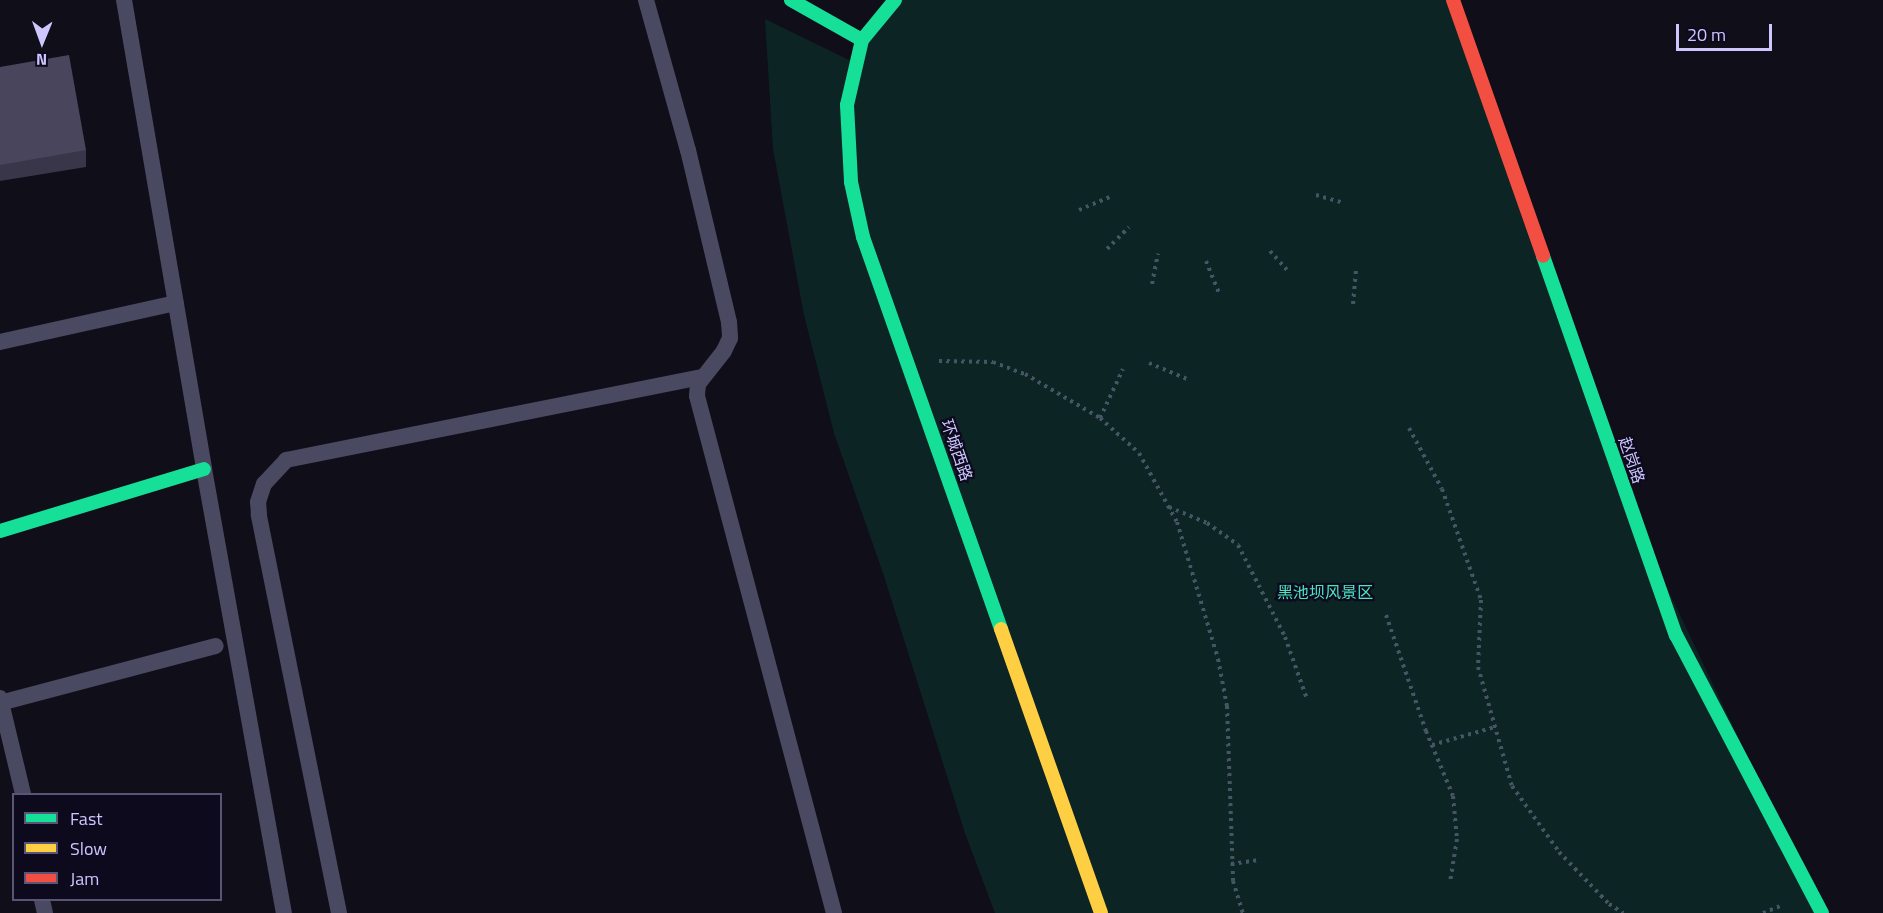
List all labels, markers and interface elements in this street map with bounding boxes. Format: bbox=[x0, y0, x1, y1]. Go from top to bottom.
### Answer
north arrow bbox=[12, 12, 72, 72]
scale bar bbox=[1679, 12, 1775, 50]
text: 20 m bbox=[1687, 21, 1726, 48]
text: N bbox=[36, 48, 47, 72]
street label: 环城西路 bbox=[938, 417, 976, 483]
street label: 赵岗路 bbox=[1615, 434, 1649, 486]
park label: 黑池坝风景区 bbox=[1277, 582, 1373, 602]
legend bbox=[12, 793, 222, 901]
text: Fast bbox=[70, 805, 103, 832]
text: Slow bbox=[70, 835, 107, 862]
text: Jam bbox=[70, 865, 99, 892]

